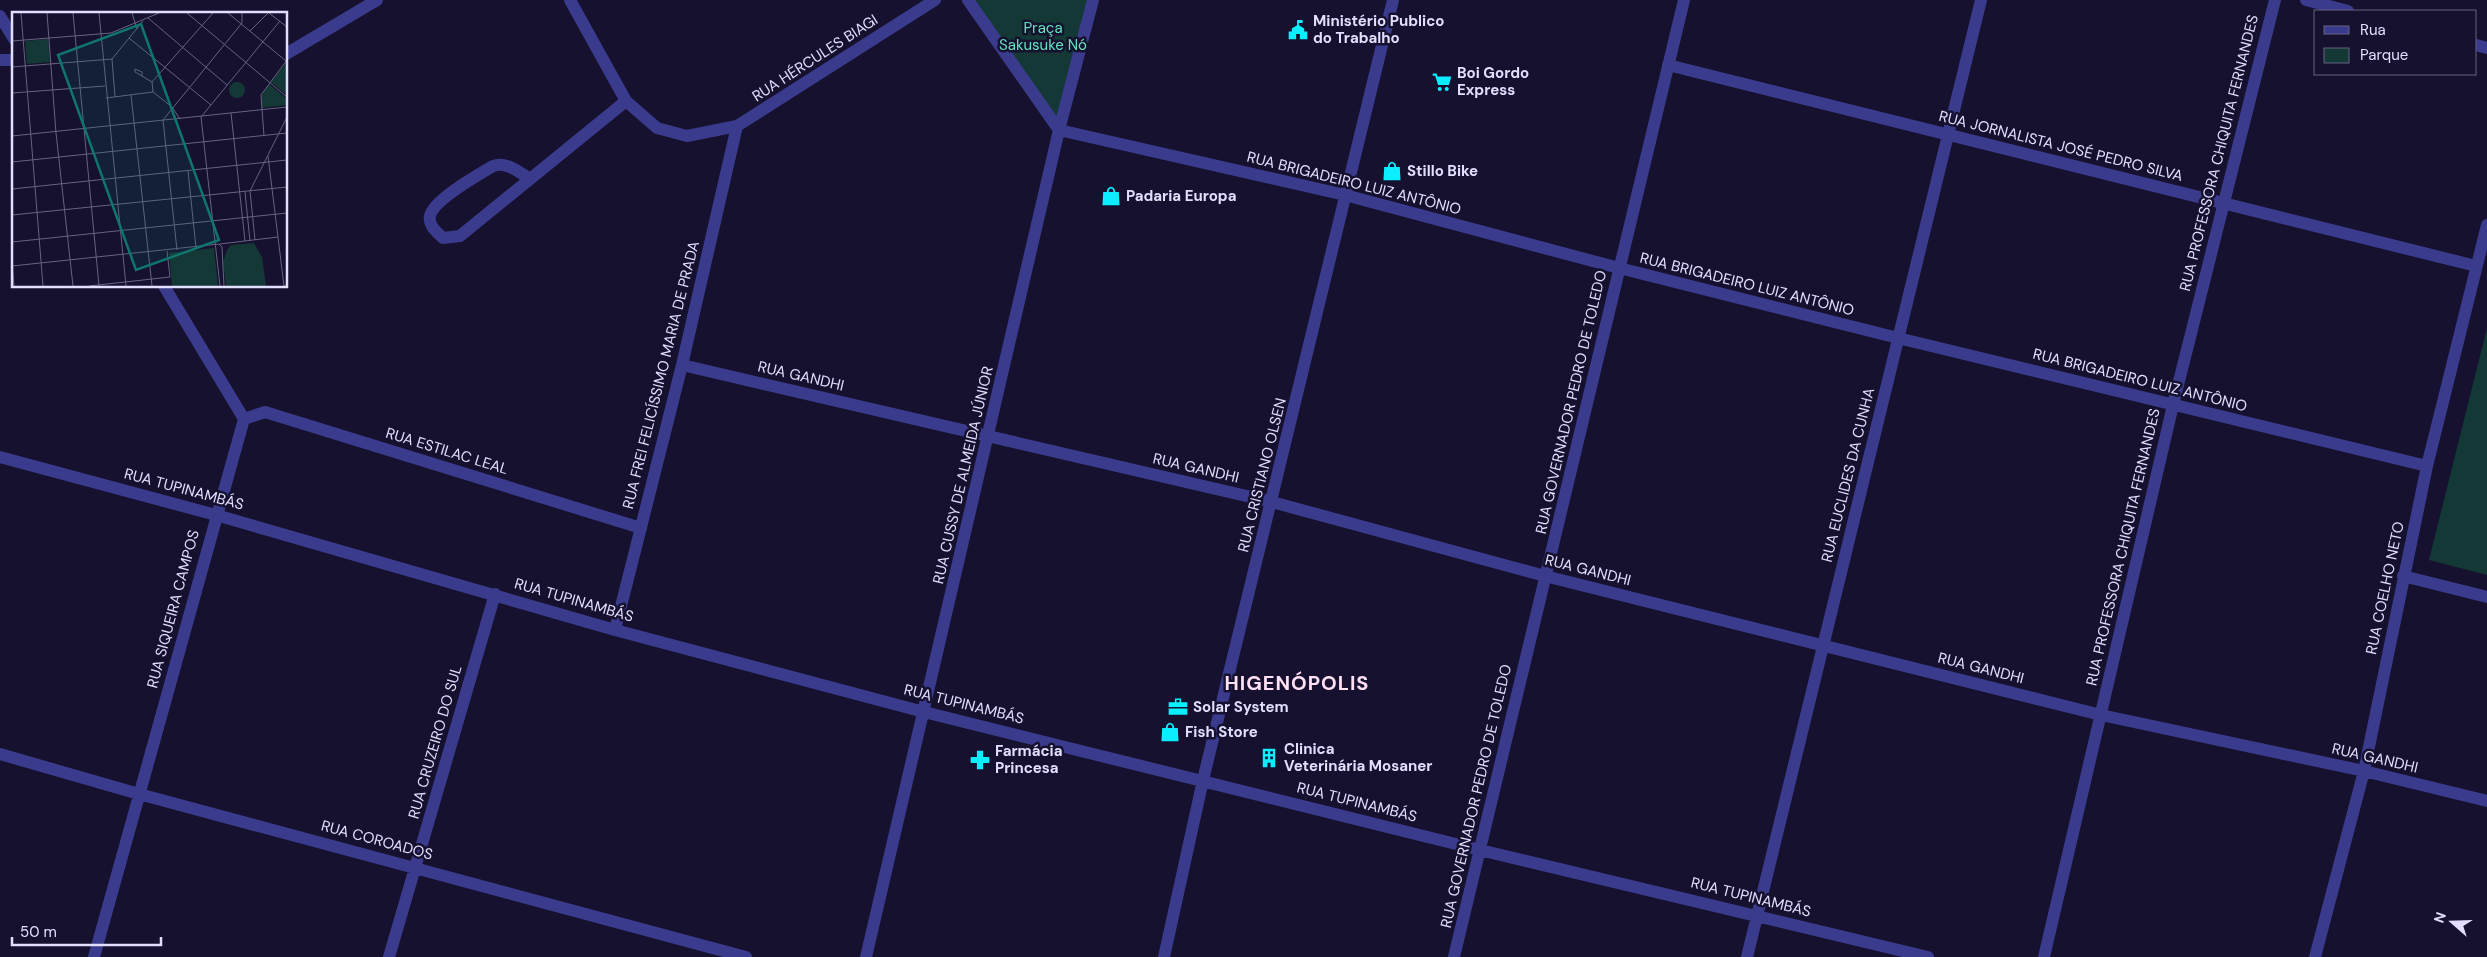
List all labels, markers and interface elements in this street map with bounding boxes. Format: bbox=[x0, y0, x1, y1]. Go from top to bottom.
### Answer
street label: RUA HÉRCULES BIAGI bbox=[748, 10, 882, 106]
legend bbox=[2314, 10, 2477, 75]
place label: Ministério Publico do Trabalho bbox=[1313, 11, 1444, 48]
inset map bbox=[12, 12, 288, 288]
street label: RUA PROFESSORA CHIQUITA FERNANDES bbox=[2175, 12, 2263, 293]
park label: Praça Sakusuke Nó bbox=[999, 18, 1087, 55]
public building icon: Ministério Publico do Trabalho bbox=[1287, 19, 1309, 41]
text: Rua bbox=[2360, 20, 2386, 40]
text: Parque bbox=[2360, 45, 2408, 65]
place label: Boi Gordo Express bbox=[1457, 63, 1529, 100]
supermarket icon: Boi Gordo Express bbox=[1431, 71, 1453, 93]
street label: RUA JORNALISTA JOSÉ PEDRO SILVA bbox=[1937, 106, 2185, 186]
street label: RUA BRIGADEIRO LUIZ ANTÔNIO bbox=[1245, 147, 1463, 219]
shop icon: Stillo Bike bbox=[1381, 160, 1403, 182]
place label: Stillo Bike bbox=[1407, 161, 1478, 181]
shop icon: Padaria Europa bbox=[1100, 185, 1122, 207]
place label: Padaria Europa bbox=[1126, 186, 1236, 206]
street label: RUA FREI FELICÍSSIMO MARIA DE PRADA bbox=[618, 239, 704, 511]
street label: RUA BRIGADEIRO LUIZ ANTÔNIO bbox=[1638, 248, 1856, 320]
street label: RUA GOVERNADOR PEDRO DE TOLEDO bbox=[1531, 268, 1611, 536]
street label: RUA BRIGADEIRO LUIZ ANTÔNIO bbox=[2031, 344, 2249, 416]
street label: RUA GANDHI bbox=[756, 356, 846, 396]
street label: RUA CUSSY DE ALMEIDA JÚNIOR bbox=[928, 364, 998, 586]
street label: RUA EUCLIDES DA CUNHA bbox=[1817, 386, 1879, 564]
street label: RUA CRISTIANO OLSEN bbox=[1233, 396, 1291, 554]
street label: RUA PROFESSORA CHIQUITA FERNANDES bbox=[2081, 406, 2165, 688]
street label: RUA ESTILAC LEAL bbox=[383, 423, 511, 479]
street label: RUA GANDHI bbox=[1151, 448, 1241, 488]
street label: RUA TUPINAMBÁS bbox=[122, 463, 246, 515]
street label: RUA COELHO NETO bbox=[2361, 520, 2409, 656]
street label: RUA SIQUEIRA CAMPOS bbox=[142, 527, 204, 690]
street label: RUA GANDHI bbox=[1543, 550, 1633, 590]
street label: RUA TUPINAMBÁS bbox=[512, 573, 636, 627]
street label: RUA GANDHI bbox=[1936, 648, 2026, 688]
street label: RUA GOVERNADOR PEDRO DE TOLEDO bbox=[1436, 662, 1516, 930]
street label: RUA CRUZEIRO DO SUL bbox=[404, 663, 467, 821]
district label: HIGENÓPOLIS bbox=[1225, 670, 1369, 696]
street label: RUA TUPINAMBÁS bbox=[902, 679, 1026, 729]
office icon: Solar System bbox=[1167, 696, 1189, 718]
place label: Solar System bbox=[1193, 697, 1289, 717]
shop icon: Fish Store bbox=[1159, 721, 1181, 743]
place label: Fish Store bbox=[1185, 722, 1258, 742]
street label: RUA GANDHI bbox=[2330, 738, 2420, 778]
place label: Clinica Veterinária Mosaner bbox=[1284, 739, 1432, 776]
place label: Farmácia Princesa bbox=[995, 741, 1063, 778]
building icon: Clinica Veterinária Mosaner bbox=[1258, 747, 1280, 769]
pharmacy icon: Farmácia Princesa bbox=[969, 749, 991, 771]
street label: RUA TUPINAMBÁS bbox=[1295, 777, 1419, 827]
street label: RUA COROADOS bbox=[319, 815, 435, 865]
street label: RUA TUPINAMBÁS bbox=[1689, 872, 1813, 922]
north arrow bbox=[2427, 897, 2477, 947]
text: N bbox=[2430, 910, 2450, 925]
scale bar bbox=[12, 914, 161, 946]
text: 50 m bbox=[20, 922, 57, 942]

